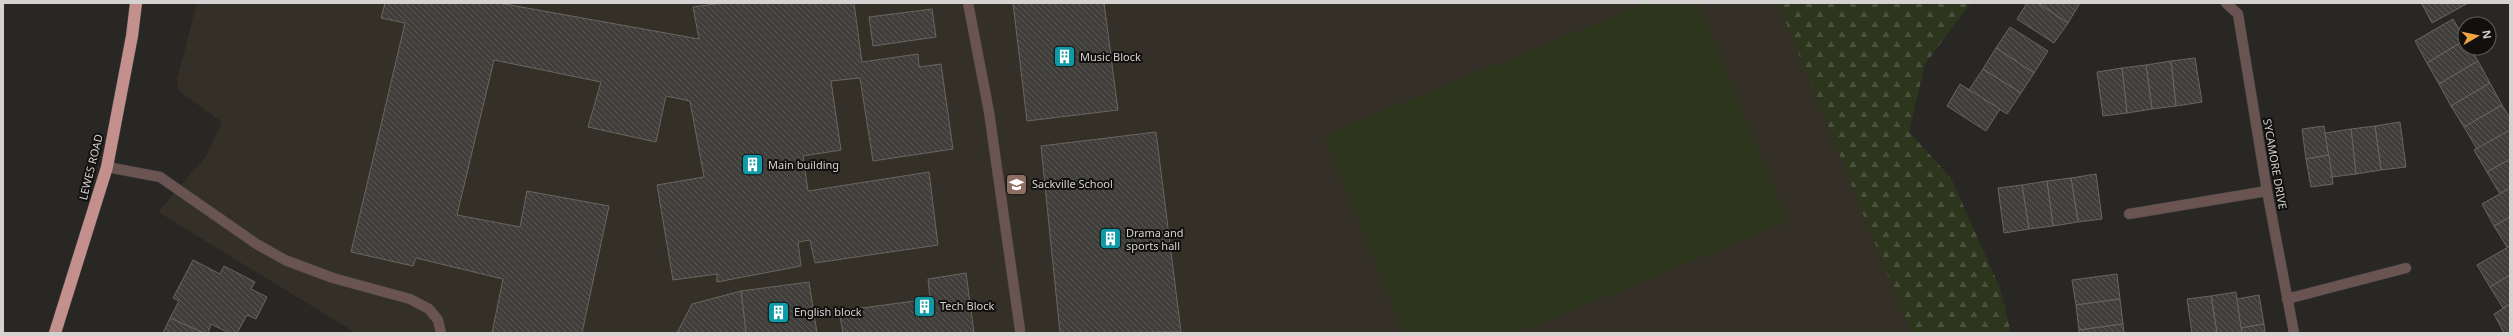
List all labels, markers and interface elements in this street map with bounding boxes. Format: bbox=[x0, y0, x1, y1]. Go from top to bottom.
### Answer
north arrow bbox=[2457, 16, 2497, 56]
text: N bbox=[2479, 29, 2495, 40]
building icon: Music Block bbox=[1052, 44, 1078, 70]
place label: Music Block bbox=[1080, 49, 1141, 64]
street label: SYCAMORE DRIVE bbox=[2260, 117, 2291, 210]
street label: LEWES ROAD bbox=[75, 132, 106, 201]
building icon: Main building bbox=[740, 152, 766, 178]
place label: Main building bbox=[768, 157, 839, 172]
school or university icon: Sackville School bbox=[1004, 171, 1030, 197]
place label: Sackville School bbox=[1032, 176, 1113, 191]
place label: Drama and sports hall bbox=[1126, 225, 1184, 253]
building icon: Drama and sports hall bbox=[1097, 226, 1123, 252]
building icon: Tech Block bbox=[911, 293, 937, 319]
place label: Tech Block bbox=[940, 298, 994, 313]
building icon: English block bbox=[766, 299, 792, 325]
place label: English block bbox=[794, 304, 862, 319]

